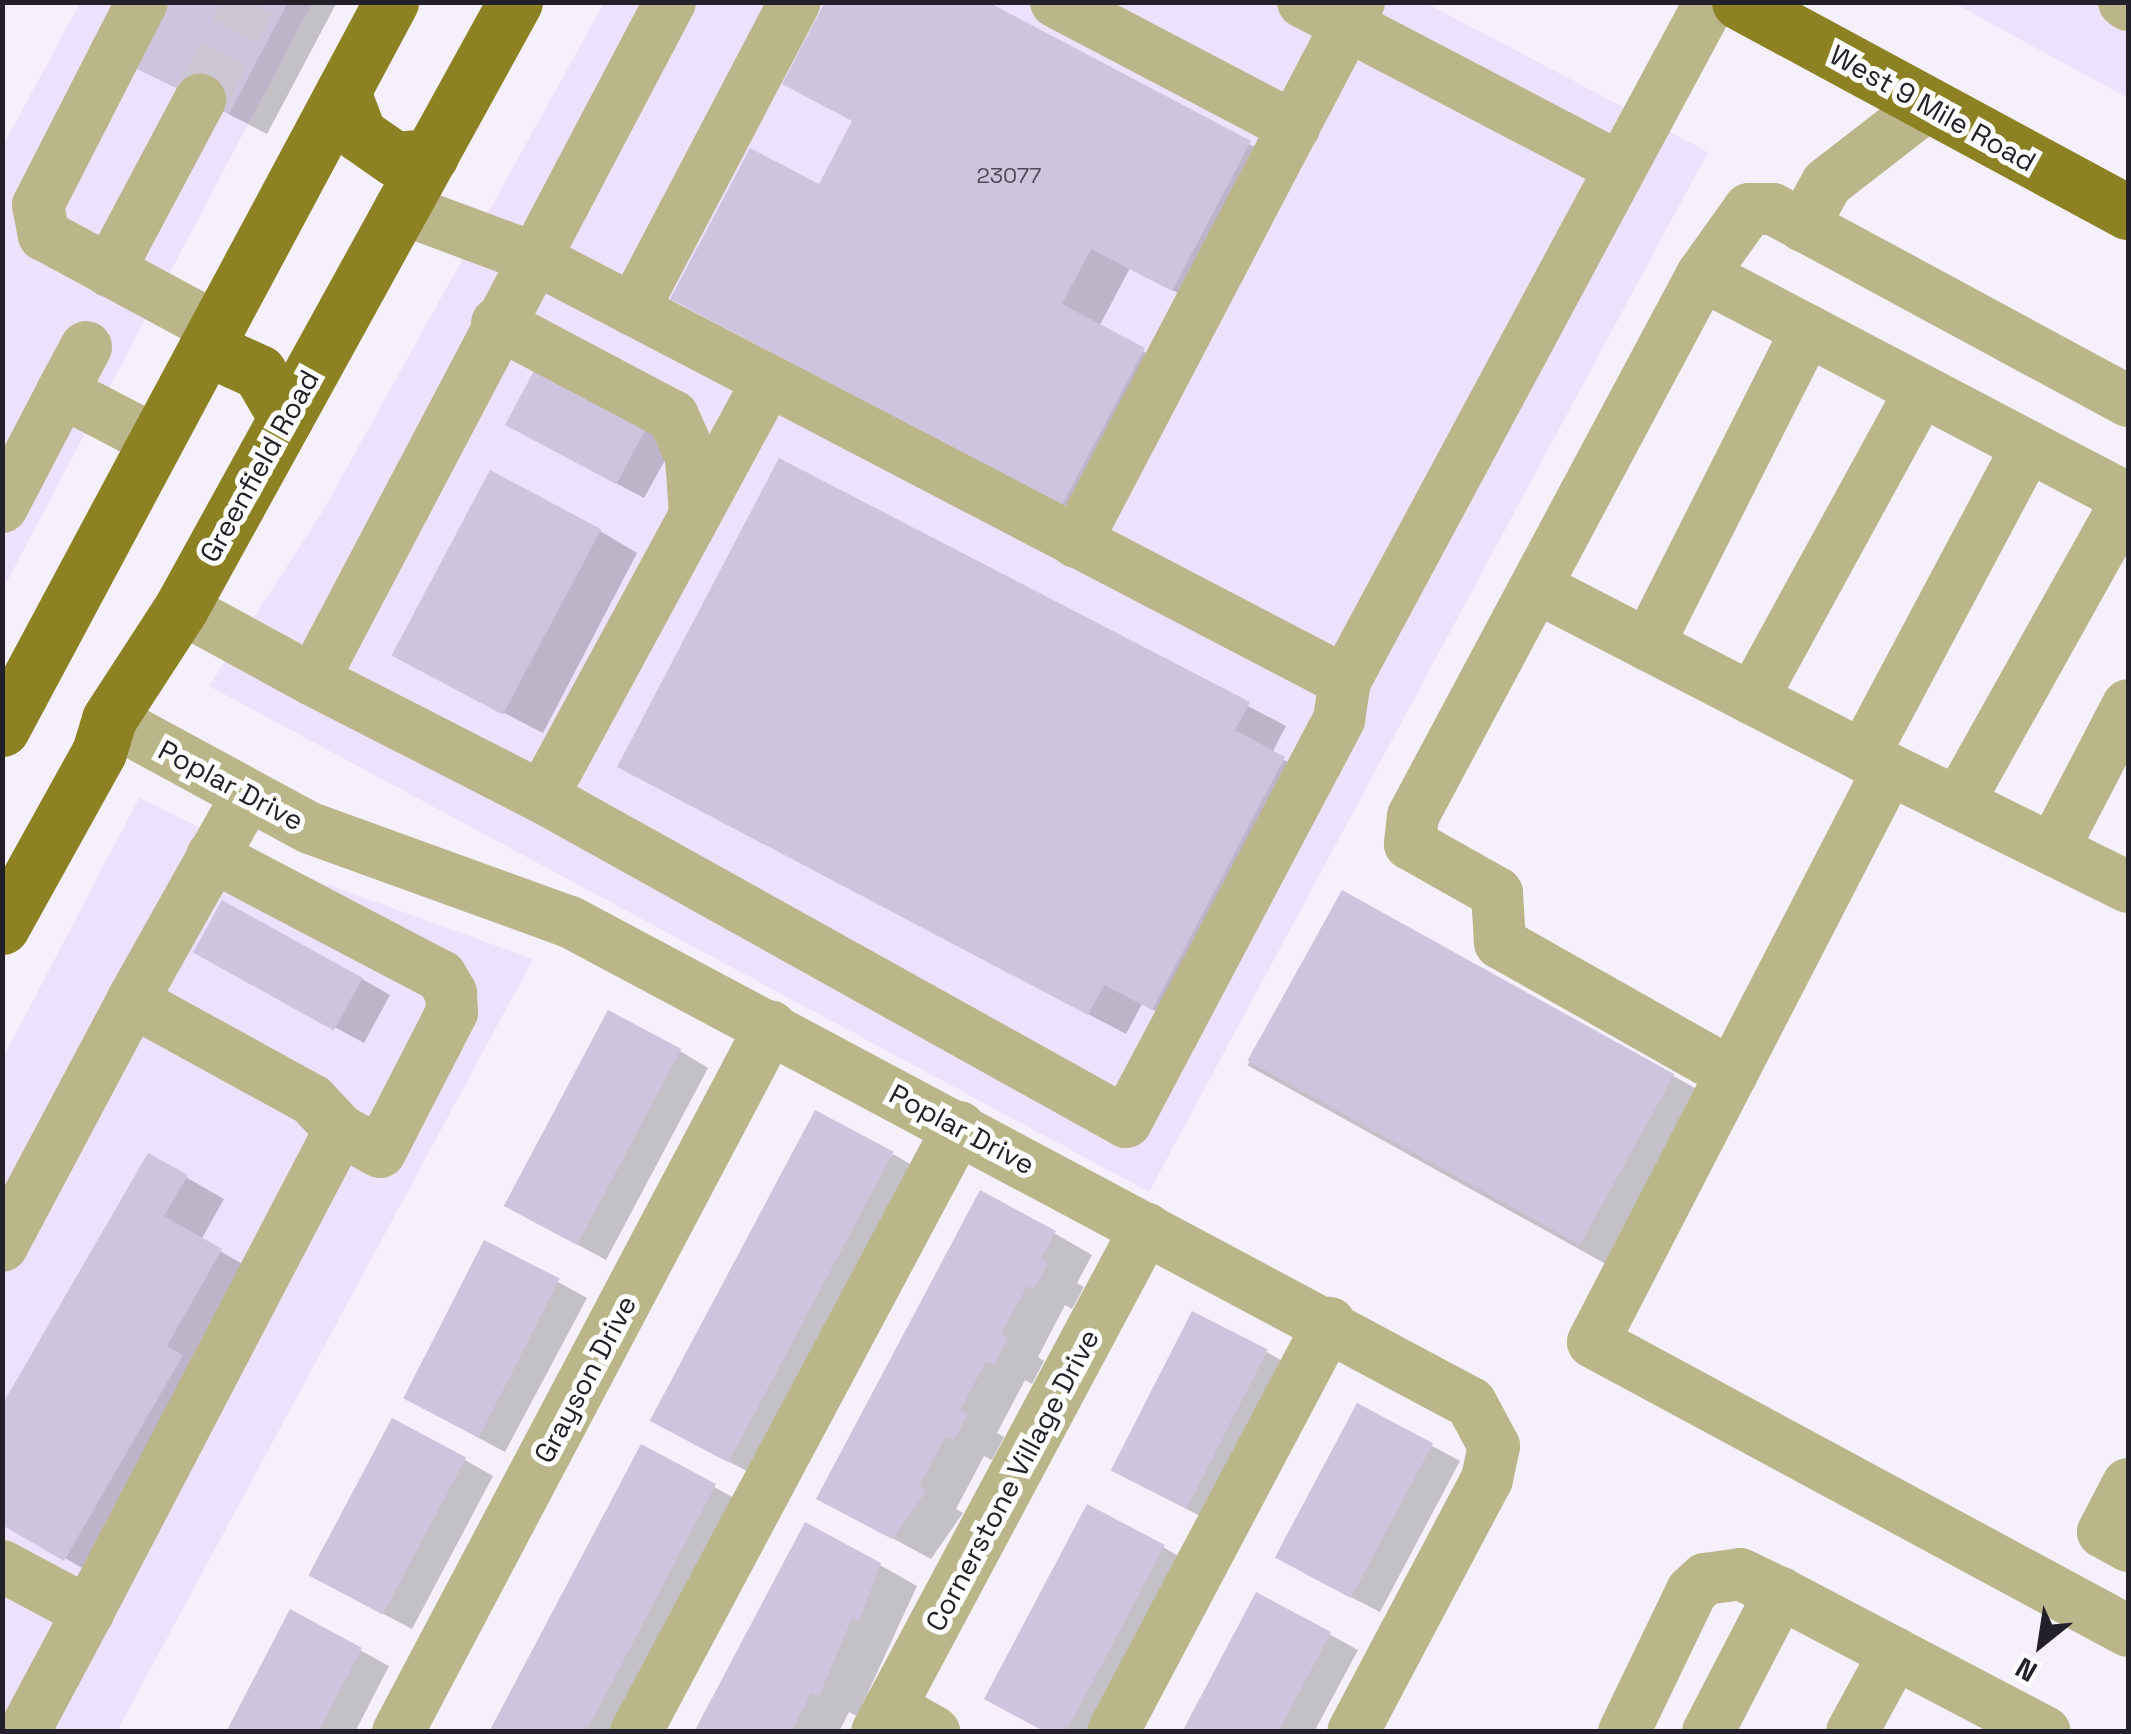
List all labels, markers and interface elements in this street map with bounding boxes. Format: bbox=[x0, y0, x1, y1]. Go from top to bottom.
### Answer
street label: West 9 Mile Road bbox=[1824, 38, 2042, 178]
house number: 23077 bbox=[976, 163, 1042, 189]
street label: Greenfield Road bbox=[192, 364, 326, 568]
street label: Poplar Drive bbox=[153, 733, 309, 837]
street label: Poplar Drive bbox=[884, 1077, 1040, 1181]
street label: Grayson Drive bbox=[527, 1289, 643, 1469]
street label: Cornerstone Village Drive bbox=[918, 1323, 1106, 1637]
north arrow bbox=[1991, 1594, 2091, 1694]
text: N bbox=[2009, 1650, 2043, 1690]

